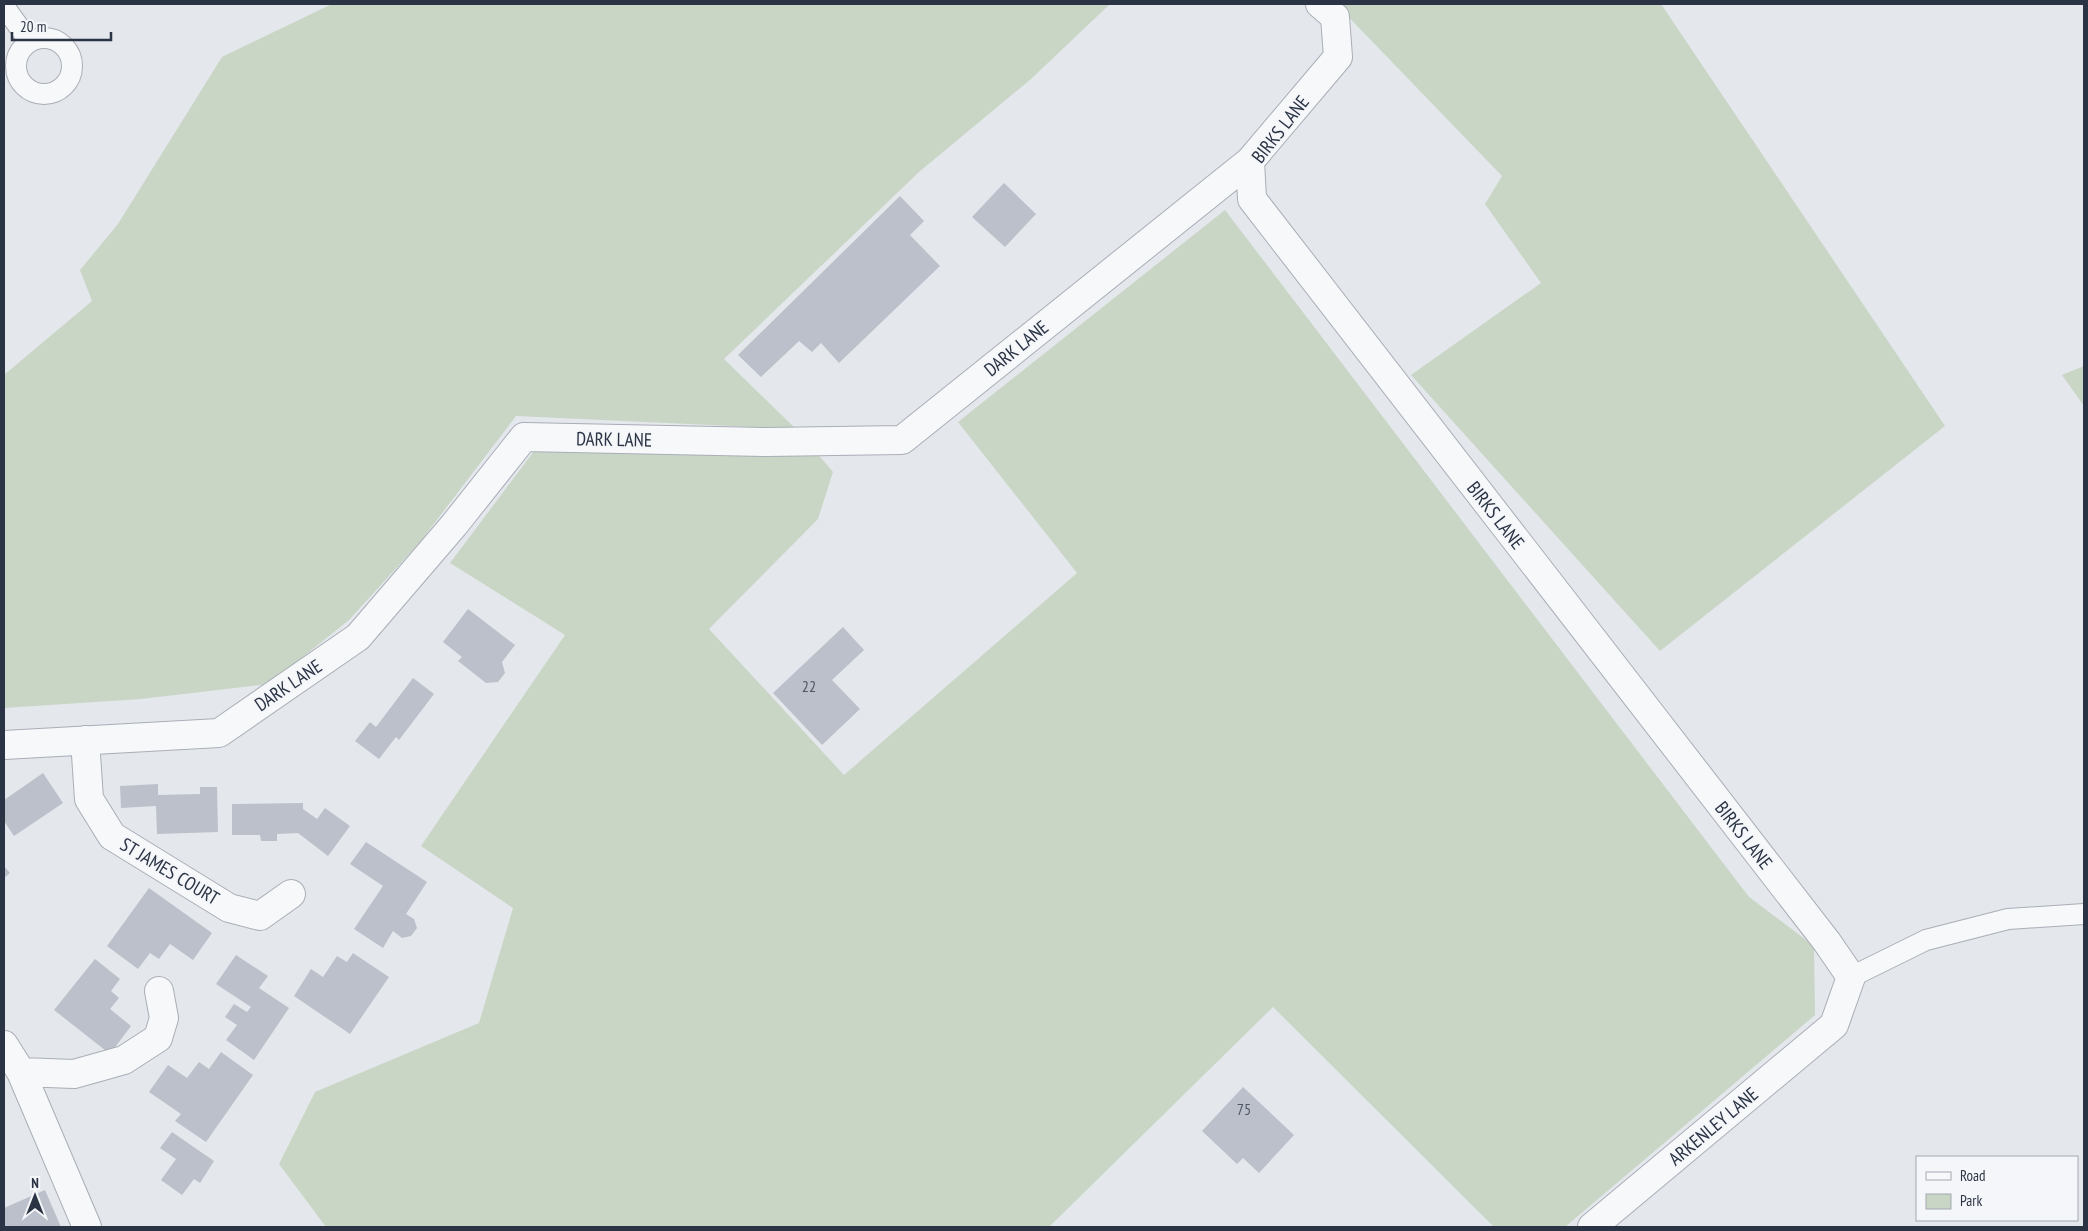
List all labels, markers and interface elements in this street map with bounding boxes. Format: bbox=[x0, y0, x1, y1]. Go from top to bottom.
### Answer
scale bar bbox=[12, 10, 111, 42]
text: 20 m bbox=[20, 17, 46, 36]
street label: BIRKS LANE bbox=[1246, 90, 1314, 168]
street label: DARK LANE bbox=[979, 315, 1053, 381]
street label: DARK LANE bbox=[576, 426, 652, 452]
street label: BIRKS LANE bbox=[1462, 476, 1530, 554]
street label: DARK LANE bbox=[250, 654, 326, 716]
house number: 22 bbox=[802, 676, 816, 696]
street label: BIRKS LANE bbox=[1710, 796, 1778, 874]
street label: ST JAMES COURT bbox=[116, 832, 224, 910]
street label: ARKENLEY LANE bbox=[1663, 1082, 1763, 1170]
house number: 75 bbox=[1237, 1099, 1251, 1119]
legend bbox=[1916, 1156, 2078, 1221]
text: Road bbox=[1960, 1166, 1986, 1185]
north arrow bbox=[10, 1171, 60, 1221]
text: N bbox=[31, 1174, 39, 1192]
text: Park bbox=[1960, 1191, 1982, 1210]

